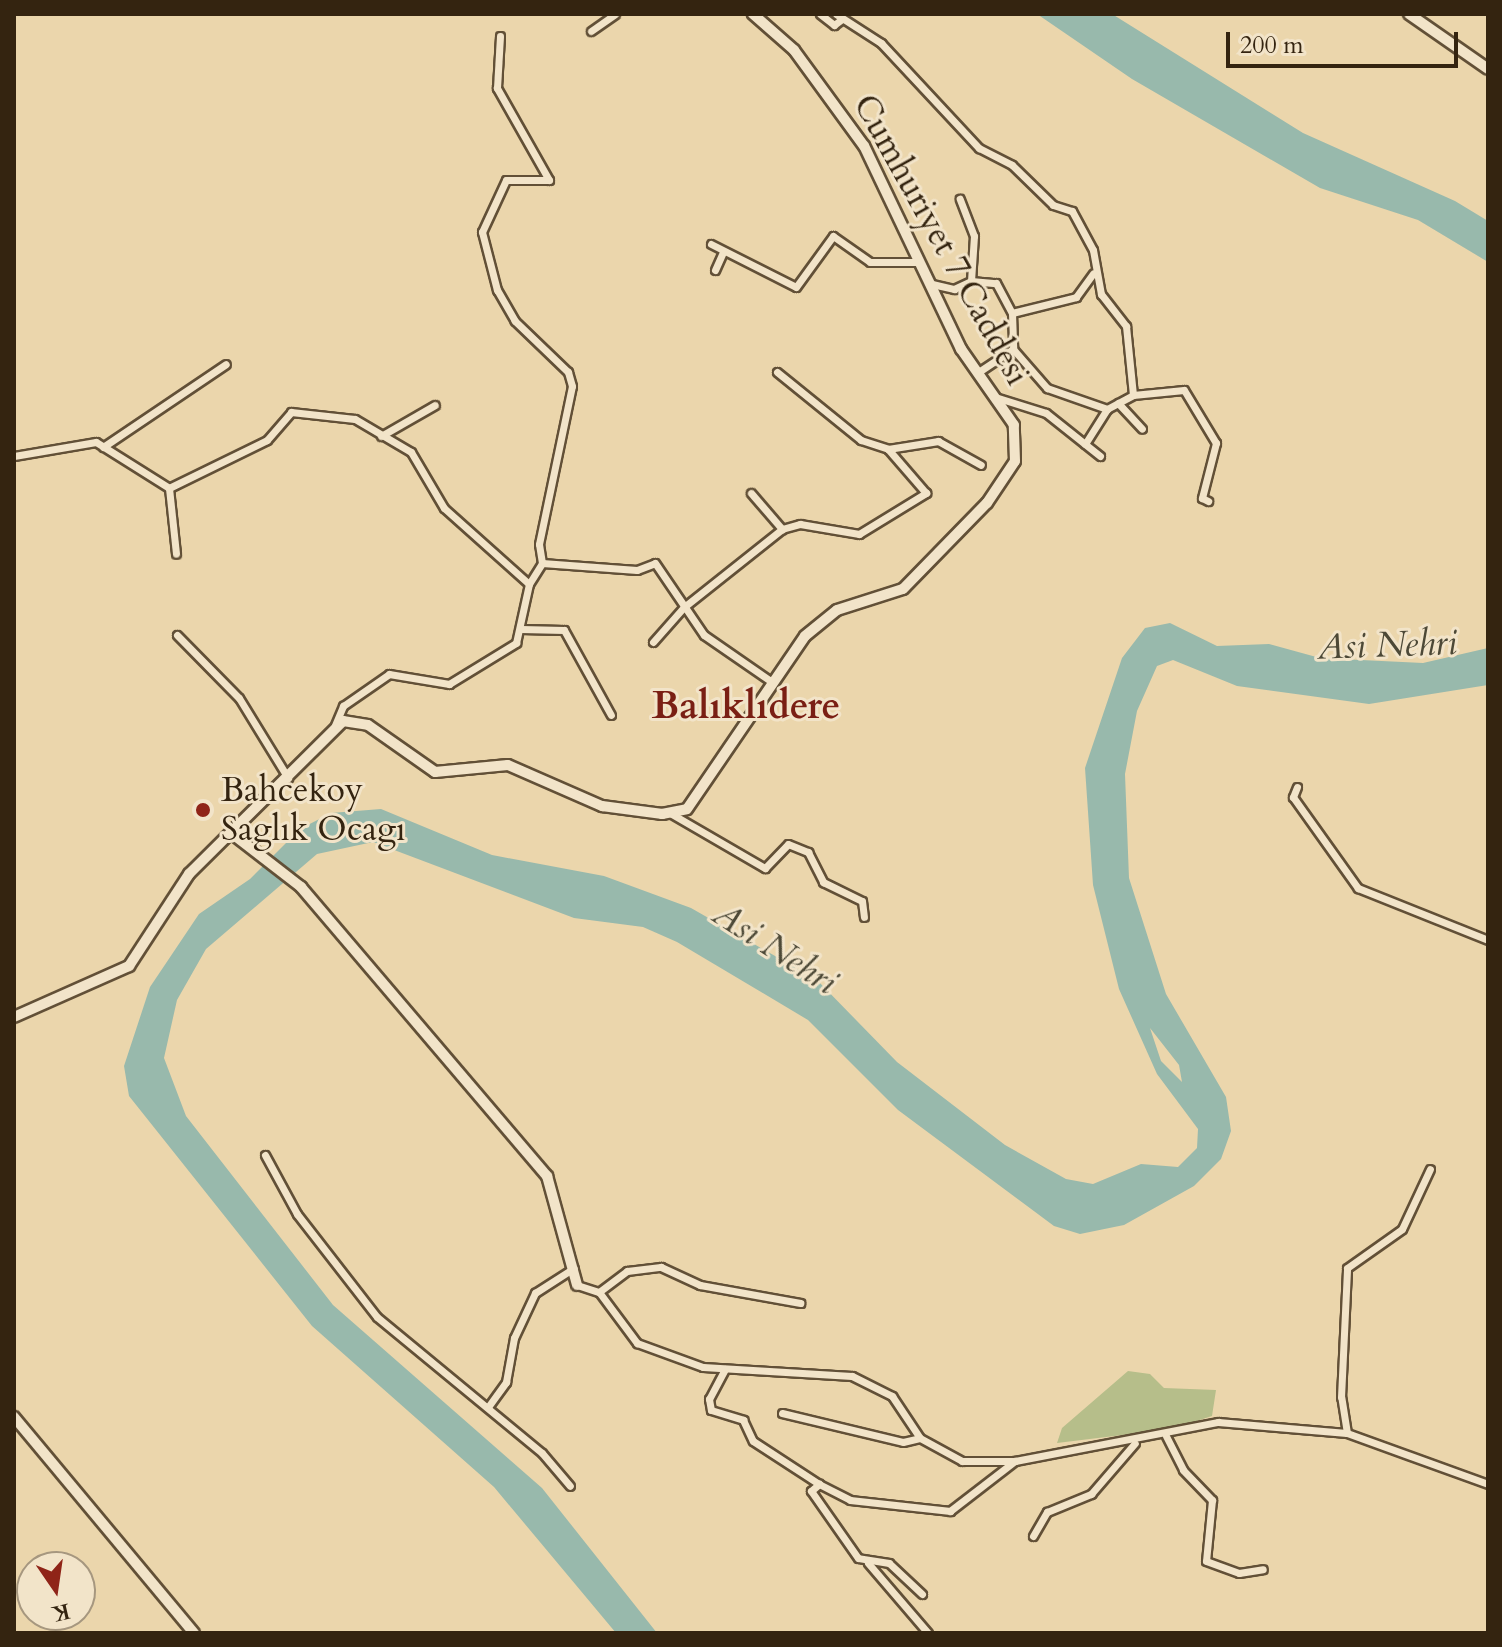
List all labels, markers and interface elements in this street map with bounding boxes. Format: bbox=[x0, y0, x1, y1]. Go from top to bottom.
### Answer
scale bar bbox=[1230, 16, 1462, 66]
text: 200 m bbox=[1240, 29, 1304, 62]
street label: Cumhuriyet 7 Caddesi bbox=[844, 88, 1038, 392]
water label: Asi Nehri bbox=[1316, 621, 1458, 669]
district label: Balıklıdere bbox=[652, 684, 840, 730]
place label: Bahcekoy Saglık Ocagı bbox=[221, 770, 406, 850]
marker: Bahcekoy Saglık Ocagı bbox=[192, 799, 214, 821]
water label: Asi Nehri bbox=[705, 892, 845, 1004]
north arrow bbox=[16, 1551, 96, 1631]
text: K bbox=[49, 1596, 73, 1629]

